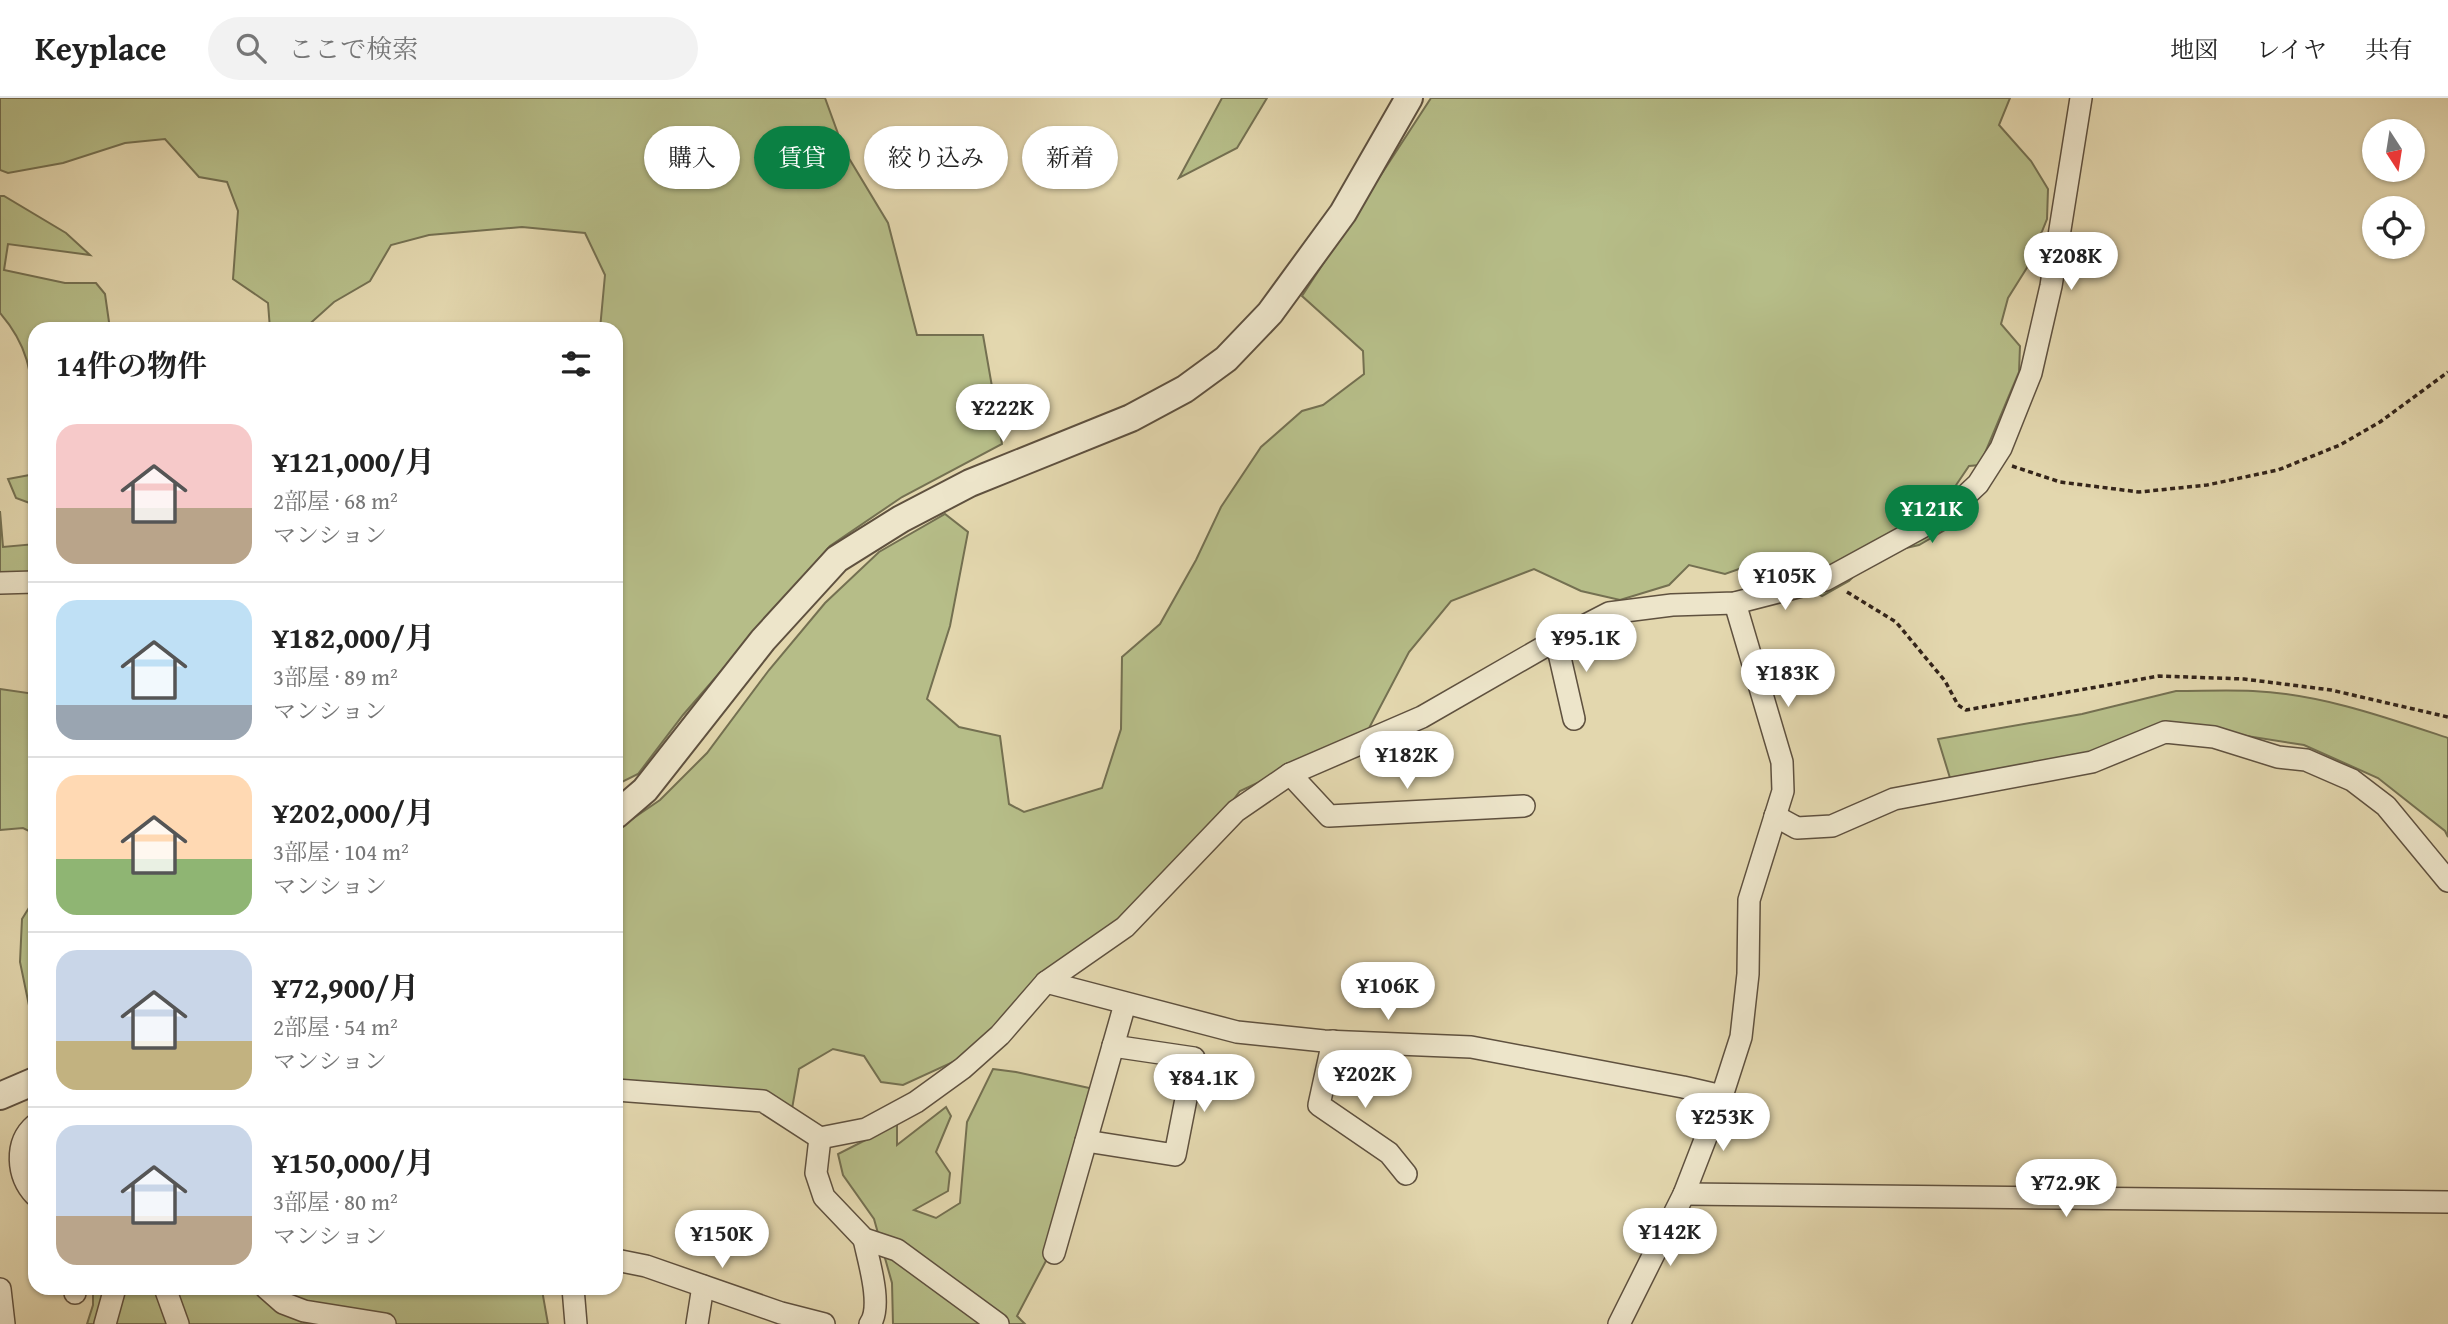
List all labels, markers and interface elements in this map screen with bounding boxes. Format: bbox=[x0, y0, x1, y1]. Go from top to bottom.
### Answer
search box bbox=[208, 17, 698, 80]
text: Keyplace bbox=[35, 24, 166, 72]
icon: search bbox=[232, 29, 270, 67]
text: ここで検索 bbox=[288, 29, 418, 68]
text: 地図 bbox=[2170, 32, 2218, 67]
text: レイヤ bbox=[2256, 32, 2327, 67]
text: 共有 bbox=[2365, 32, 2413, 67]
north arrow bbox=[2362, 119, 2426, 182]
map controls bbox=[2362, 119, 2425, 259]
chip: 購入 bbox=[644, 126, 740, 189]
chip: 賃貸 bbox=[754, 126, 850, 189]
chip: 絞り込み bbox=[864, 126, 1008, 189]
chip: 新着 bbox=[1022, 126, 1118, 189]
button: locate bbox=[2362, 196, 2425, 259]
pin: ¥208K bbox=[2022, 232, 2120, 292]
text: ¥208K bbox=[2040, 238, 2102, 271]
text: 14件の物件 bbox=[56, 343, 207, 387]
icon: filters bbox=[557, 345, 595, 383]
pin: ¥222K bbox=[954, 384, 1052, 444]
text: ¥222K bbox=[972, 390, 1034, 423]
text: ¥121,000/月 bbox=[273, 439, 435, 483]
icon: home bbox=[112, 452, 196, 536]
text: 2部屋 · 68 m² bbox=[273, 484, 398, 517]
pin: ¥121K bbox=[1883, 486, 1981, 545]
text: ¥121K bbox=[1901, 491, 1963, 524]
text: マンション bbox=[273, 518, 387, 551]
pin: ¥105K bbox=[1736, 552, 1834, 612]
text: ¥105K bbox=[1754, 558, 1816, 591]
pin: ¥95.1K bbox=[1529, 614, 1643, 674]
text: ¥182,000/月 bbox=[273, 615, 435, 659]
text: ¥95.1K bbox=[1552, 620, 1620, 653]
icon: home bbox=[112, 628, 196, 712]
pin: ¥183K bbox=[1739, 650, 1837, 709]
text: ¥183K bbox=[1757, 655, 1819, 688]
text: 3部屋 · 89 m² bbox=[273, 660, 398, 693]
text: マンション bbox=[273, 694, 387, 727]
pin: ¥182K bbox=[1358, 732, 1456, 791]
text: ¥182K bbox=[1376, 737, 1438, 770]
text: ¥202,000/月 bbox=[273, 790, 435, 834]
icon: home bbox=[112, 803, 196, 887]
text: 3部屋 · 104 m² bbox=[273, 835, 409, 868]
text: マンション bbox=[273, 869, 387, 902]
pin: ¥106K bbox=[1339, 962, 1437, 1022]
text: ¥72,900/月 bbox=[273, 965, 419, 1009]
text: ¥106K bbox=[1357, 968, 1419, 1001]
icon: home bbox=[112, 978, 196, 1062]
text: 2部屋 · 54 m² bbox=[273, 1010, 398, 1043]
text: マンション bbox=[273, 1044, 387, 1077]
pin: ¥202K bbox=[1316, 1051, 1414, 1110]
pin: ¥84.1K bbox=[1147, 1054, 1261, 1114]
text: ¥202K bbox=[1334, 1056, 1396, 1089]
text: ¥84.1K bbox=[1170, 1060, 1238, 1093]
pin: ¥253K bbox=[1674, 1094, 1772, 1153]
text: ¥253K bbox=[1692, 1099, 1754, 1132]
text: ¥150,000/月 bbox=[273, 1140, 435, 1184]
icon: home bbox=[112, 1153, 196, 1237]
pin: ¥72.9K bbox=[2009, 1160, 2123, 1219]
text: ¥72.9K bbox=[2032, 1165, 2100, 1198]
text: 3部屋 · 80 m² bbox=[273, 1185, 398, 1218]
pin: ¥142K bbox=[1621, 1208, 1719, 1268]
pin: ¥150K bbox=[673, 1210, 771, 1270]
text: ¥142K bbox=[1639, 1214, 1701, 1247]
text: ¥150K bbox=[691, 1216, 753, 1249]
text: マンション bbox=[273, 1219, 387, 1252]

